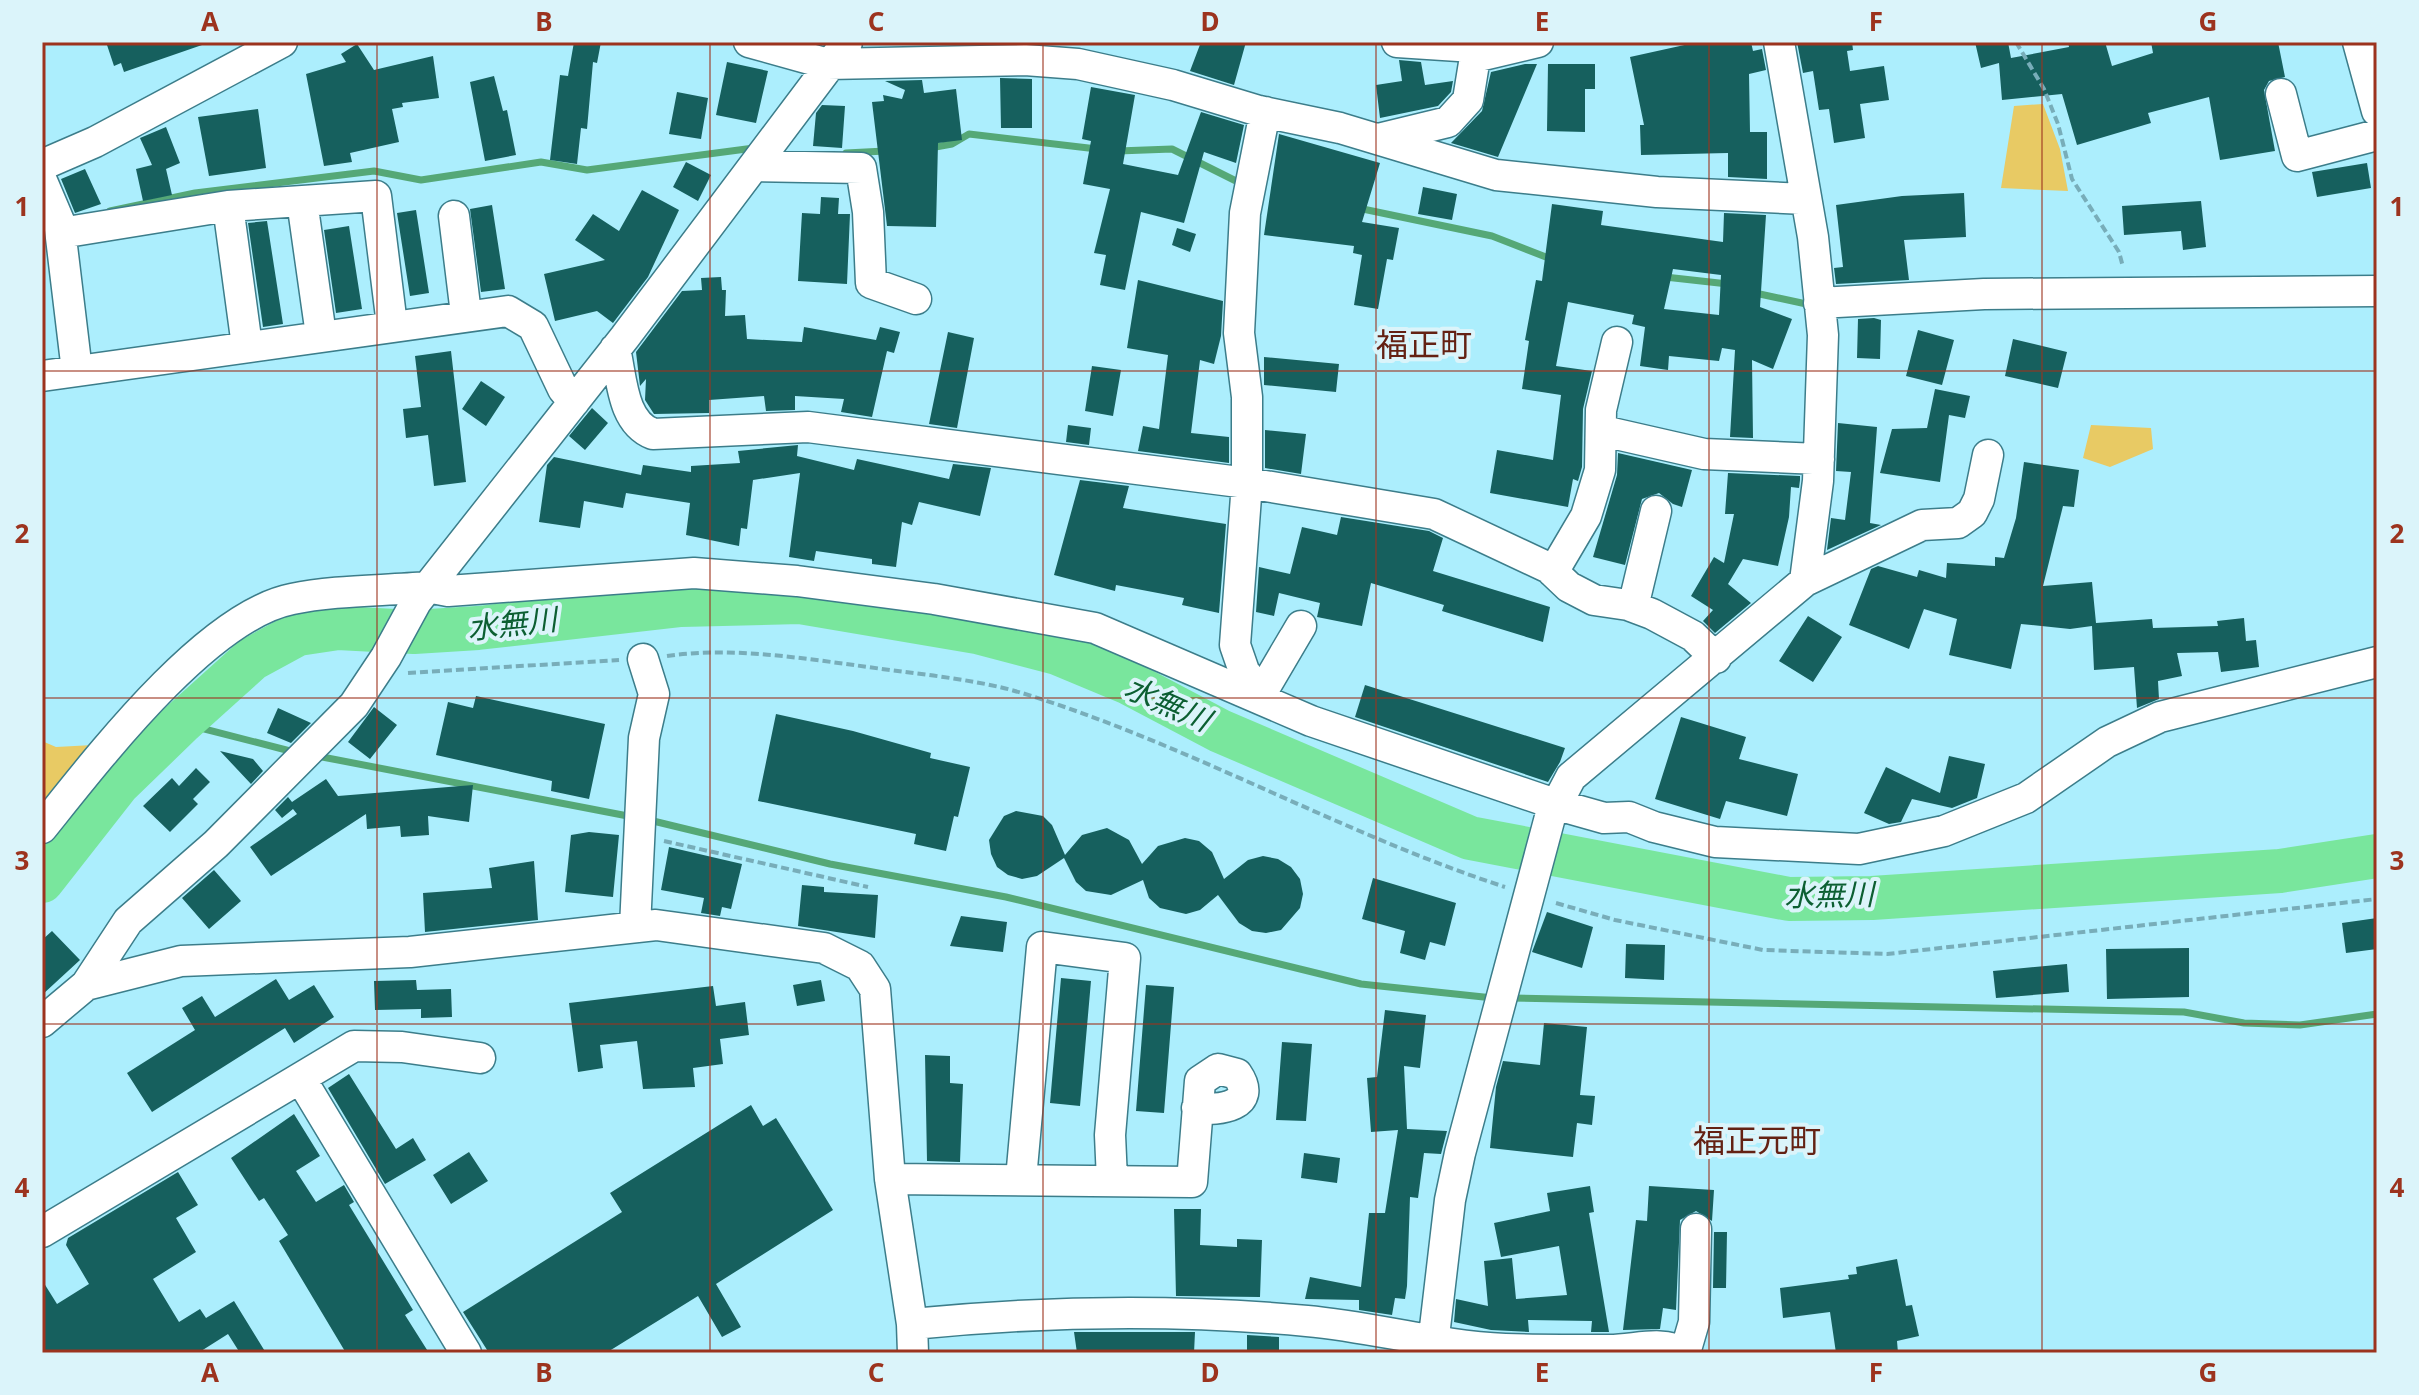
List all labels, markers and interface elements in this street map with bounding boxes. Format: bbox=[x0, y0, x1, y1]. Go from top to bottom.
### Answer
text: A bbox=[201, 3, 219, 39]
text: B bbox=[535, 3, 553, 39]
text: C bbox=[868, 3, 884, 39]
text: D bbox=[1200, 3, 1220, 39]
text: E bbox=[1535, 3, 1549, 39]
text: F bbox=[1869, 3, 1883, 39]
text: G bbox=[2199, 3, 2217, 39]
text: 1 bbox=[15, 188, 29, 224]
text: 1 bbox=[2390, 188, 2404, 224]
district label: 福正町 bbox=[1376, 322, 1472, 365]
text: 2 bbox=[15, 515, 30, 551]
text: 2 bbox=[2390, 515, 2405, 551]
water label: 水無川 bbox=[465, 598, 562, 648]
water label: 水無川 bbox=[1119, 666, 1220, 741]
text: 3 bbox=[15, 842, 29, 878]
text: 3 bbox=[2390, 842, 2404, 878]
water label: 水無川 bbox=[1784, 873, 1877, 915]
district label: 福正元町 bbox=[1693, 1118, 1821, 1161]
text: 4 bbox=[15, 1169, 30, 1205]
text: 4 bbox=[2390, 1169, 2405, 1205]
text: A bbox=[201, 1354, 219, 1390]
text: B bbox=[535, 1354, 553, 1390]
text: C bbox=[868, 1354, 884, 1390]
text: D bbox=[1200, 1354, 1220, 1390]
text: E bbox=[1535, 1354, 1549, 1390]
text: F bbox=[1869, 1354, 1883, 1390]
text: G bbox=[2199, 1354, 2217, 1390]

